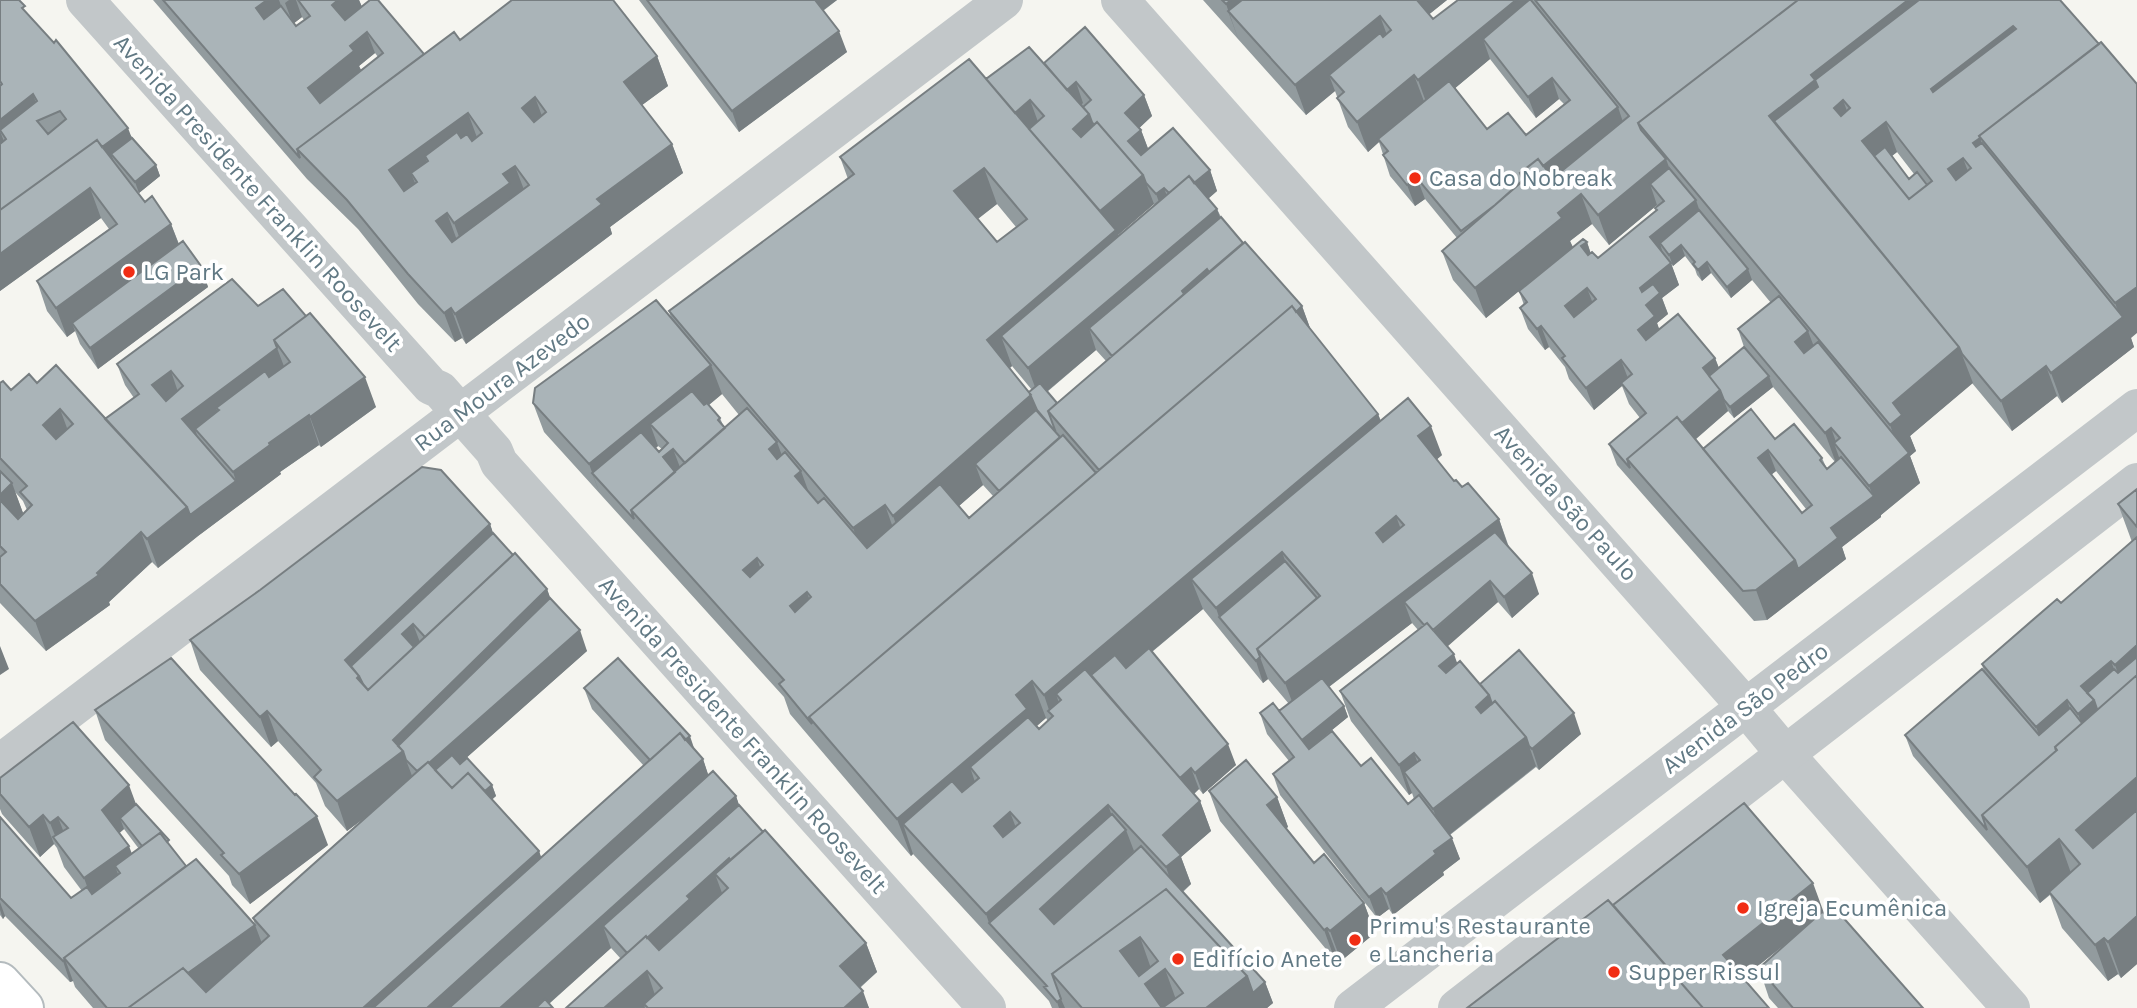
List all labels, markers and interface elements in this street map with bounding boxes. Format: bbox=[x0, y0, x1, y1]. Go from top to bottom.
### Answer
street label: Avenida Presidente Franklin Roosevelt bbox=[108, 29, 408, 357]
place label: Casa do Nobreak bbox=[1429, 164, 1613, 192]
marker: Casa do Nobreak bbox=[1407, 170, 1423, 186]
place label: LG Park bbox=[143, 258, 224, 286]
marker: LG Park bbox=[121, 264, 137, 280]
street label: Rua Moura Azevedo bbox=[409, 307, 595, 457]
street label: Avenida São Paulo bbox=[1489, 419, 1643, 587]
street label: Avenida Presidente Franklin Roosevelt bbox=[593, 571, 893, 899]
street label: Avenida São Pedro bbox=[1656, 636, 1834, 780]
place label: Igreja Ecumênica bbox=[1757, 894, 1947, 922]
marker: Igreja Ecumênica bbox=[1735, 900, 1751, 916]
place label: Primu's Restaurante e Lancheria bbox=[1369, 912, 1591, 968]
marker: Primu's Restaurante e Lancheria bbox=[1347, 932, 1363, 948]
place label: Edifício Anete bbox=[1192, 945, 1343, 973]
marker: Edifício Anete bbox=[1170, 951, 1186, 967]
place label: Supper Rissul bbox=[1628, 958, 1780, 986]
marker: Supper Rissul bbox=[1606, 964, 1622, 980]

